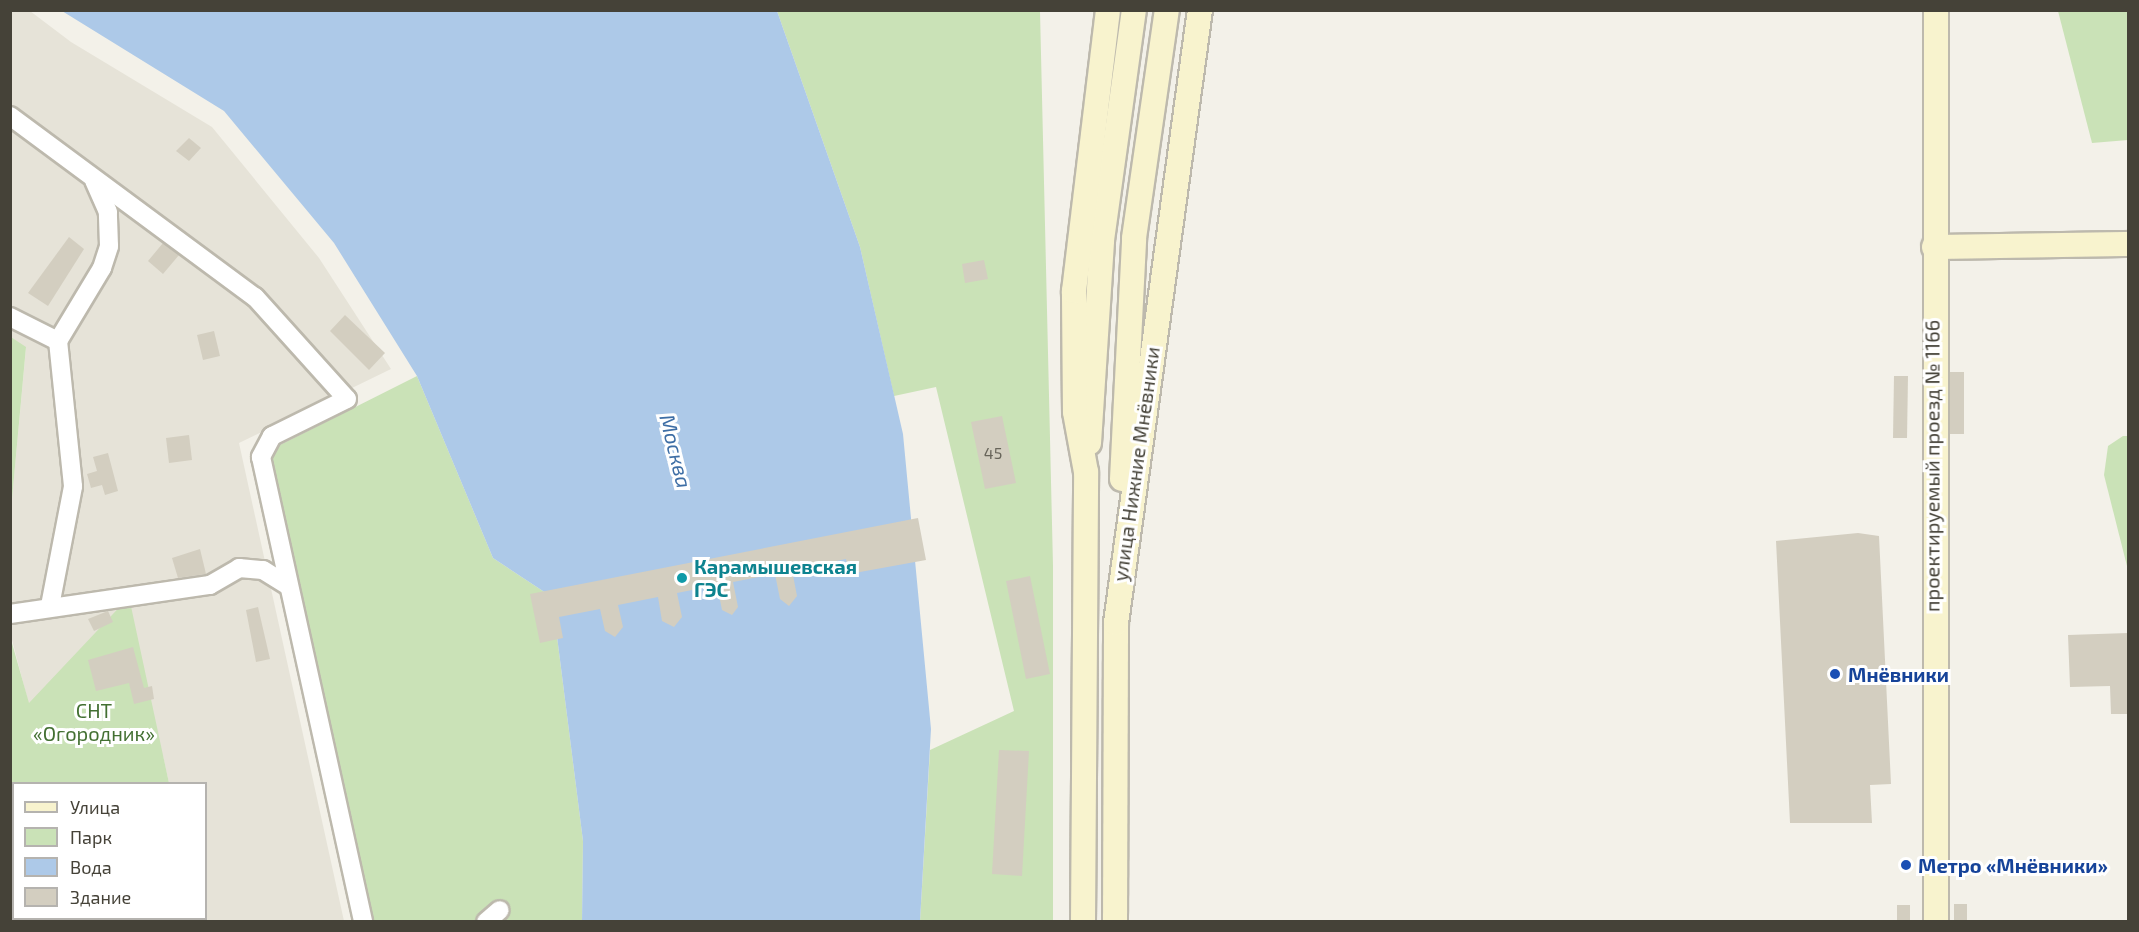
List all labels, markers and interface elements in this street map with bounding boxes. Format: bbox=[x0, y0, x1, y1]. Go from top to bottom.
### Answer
street label: проектируемый проезд № 1166 bbox=[1920, 320, 1944, 612]
street label: улица Нижние Мнёвники bbox=[1108, 345, 1164, 583]
water label: Москва bbox=[655, 411, 697, 491]
house number: 45 bbox=[984, 443, 1002, 463]
place label: Карамышевская ГЭС bbox=[694, 554, 857, 601]
marker: Карамышевская ГЭС bbox=[675, 571, 689, 585]
place label: Мнёвники bbox=[1848, 662, 1949, 686]
marker: Мнёвники bbox=[1826, 665, 1844, 683]
park label: СНТ «Огородник» bbox=[33, 699, 155, 746]
legend bbox=[12, 782, 207, 920]
text: Улица bbox=[70, 796, 120, 818]
text: Парк bbox=[70, 826, 112, 848]
place label: Метро «Мнёвники» bbox=[1918, 853, 2108, 877]
text: Вода bbox=[70, 856, 112, 878]
marker: Метро «Мнёвники» bbox=[1899, 858, 1913, 872]
text: Здание bbox=[70, 886, 131, 908]

